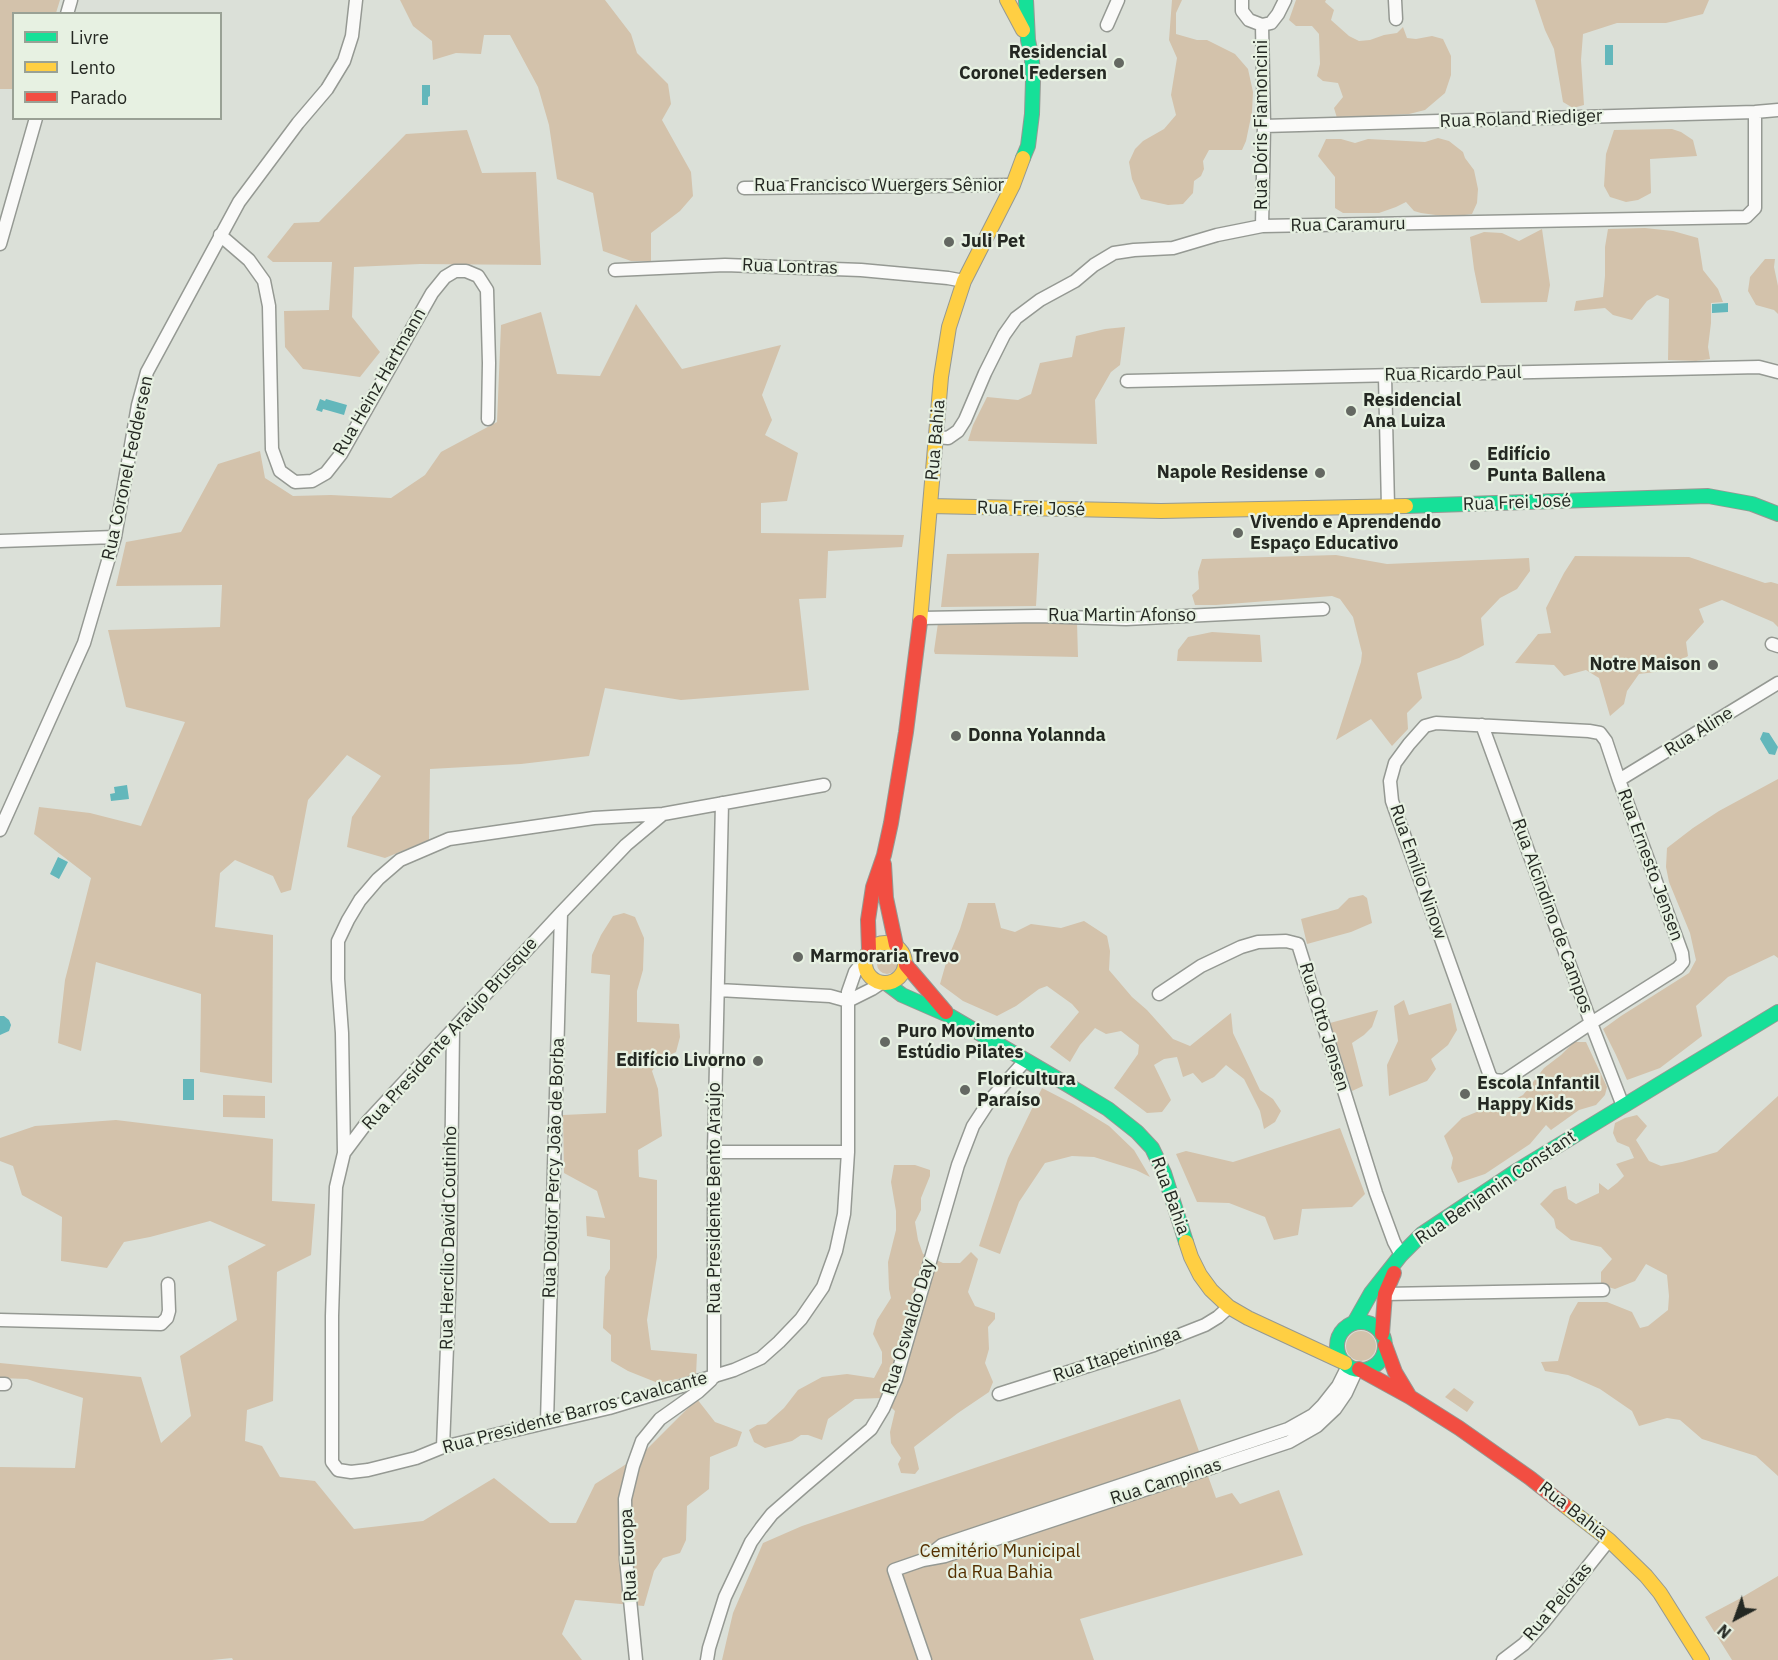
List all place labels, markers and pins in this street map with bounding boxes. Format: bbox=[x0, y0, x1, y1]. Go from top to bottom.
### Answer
place label: Residencial Coronel Federsen bbox=[959, 42, 1107, 84]
marker: Residencial Coronel Federsen bbox=[1112, 56, 1126, 70]
place label: Juli Pet bbox=[961, 231, 1025, 253]
marker: Juli Pet bbox=[942, 235, 956, 249]
place label: Residencial Ana Luiza bbox=[1363, 390, 1461, 432]
marker: Residencial Ana Luiza bbox=[1344, 404, 1358, 418]
place label: Edifício Punta Ballena bbox=[1487, 444, 1606, 486]
marker: Edifício Punta Ballena bbox=[1468, 458, 1482, 472]
place label: Napole Residense bbox=[1157, 462, 1308, 484]
marker: Napole Residense bbox=[1313, 466, 1327, 480]
place label: Vivendo e Aprendendo Espaço Educativo bbox=[1250, 512, 1441, 554]
marker: Vivendo e Aprendendo Espaço Educativo bbox=[1231, 526, 1245, 540]
place label: Notre Maison bbox=[1589, 654, 1701, 676]
marker: Notre Maison bbox=[1706, 658, 1720, 672]
place label: Donna Yolannda bbox=[968, 725, 1106, 747]
marker: Donna Yolannda bbox=[949, 729, 963, 743]
place label: Marmoraria Trevo bbox=[810, 946, 959, 968]
marker: Marmoraria Trevo bbox=[791, 950, 805, 964]
place label: Puro Movimento Estúdio Pilates bbox=[897, 1021, 1035, 1064]
marker: Puro Movimento Estúdio Pilates bbox=[878, 1035, 892, 1049]
place label: Edifício Livorno bbox=[616, 1050, 746, 1072]
marker: Edifício Livorno bbox=[751, 1054, 765, 1068]
place label: Floricultura Paraíso bbox=[977, 1069, 1076, 1112]
place label: Escola Infantil Happy Kids bbox=[1477, 1073, 1600, 1116]
marker: Floricultura Paraíso bbox=[958, 1083, 972, 1097]
marker: Escola Infantil Happy Kids bbox=[1458, 1087, 1472, 1101]

